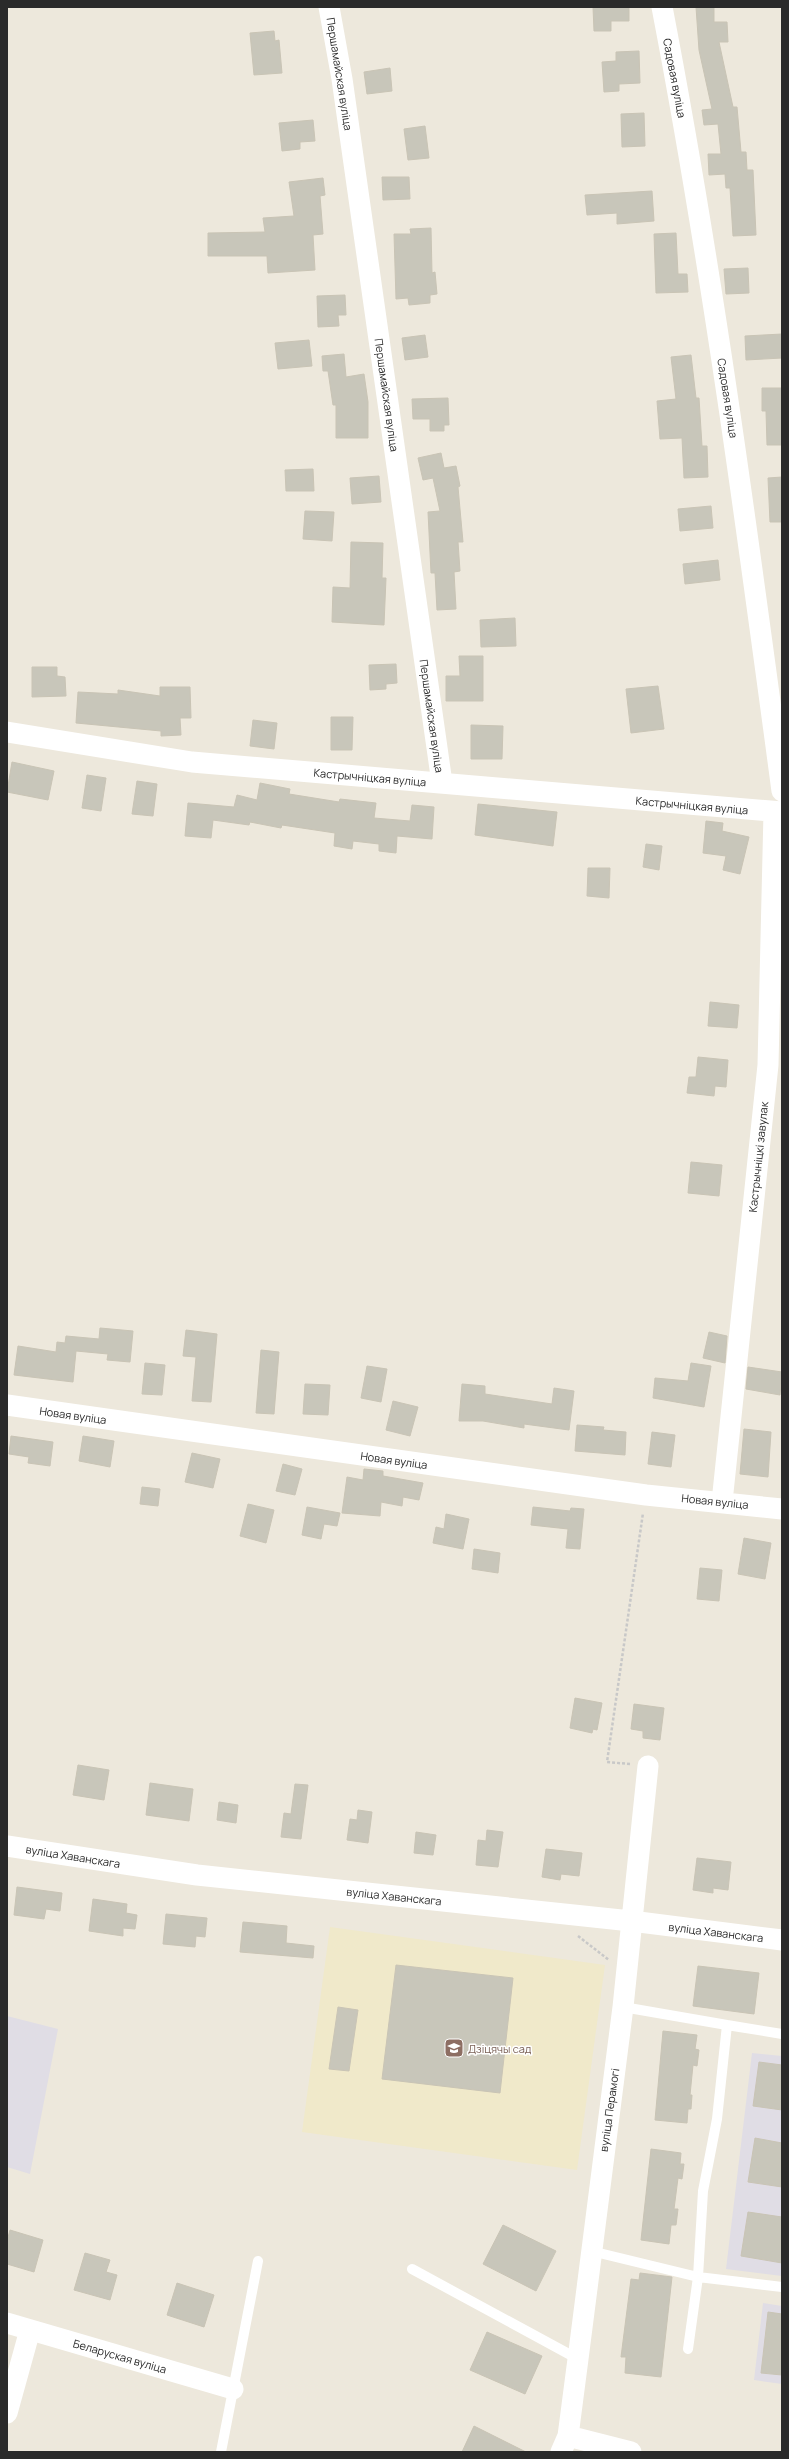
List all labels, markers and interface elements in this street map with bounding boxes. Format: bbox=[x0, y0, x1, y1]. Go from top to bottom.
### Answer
street label: Першамайская вуліца bbox=[324, 16, 356, 132]
street label: Садовая вуліца bbox=[660, 37, 690, 119]
street label: Першамайская вуліца bbox=[372, 337, 402, 453]
street label: Садовая вуліца bbox=[714, 357, 742, 439]
street label: Першамайская вуліца bbox=[417, 658, 447, 774]
street label: Кастрычніцкая вуліца bbox=[313, 765, 427, 789]
street label: Кастрычніцкая вуліца bbox=[635, 793, 749, 817]
street label: Кастрычніцкі завулак bbox=[745, 1100, 771, 1213]
street label: Новая вуліца bbox=[38, 1403, 108, 1427]
street label: Новая вуліца bbox=[359, 1448, 429, 1472]
street label: Новая вуліца bbox=[681, 1490, 749, 1512]
street label: вуліца Хаванскага bbox=[25, 1841, 121, 1871]
street label: вуліца Хаванскага bbox=[346, 1884, 442, 1908]
street label: вуліца Хаванскага bbox=[668, 1919, 764, 1945]
school or university icon: Дзіцячы сад bbox=[443, 2037, 465, 2059]
place label: Дзіцячы сад bbox=[468, 2041, 532, 2056]
street label: вуліца Перамогі bbox=[596, 2067, 622, 2153]
street label: Беларуская вуліца bbox=[71, 2335, 169, 2377]

